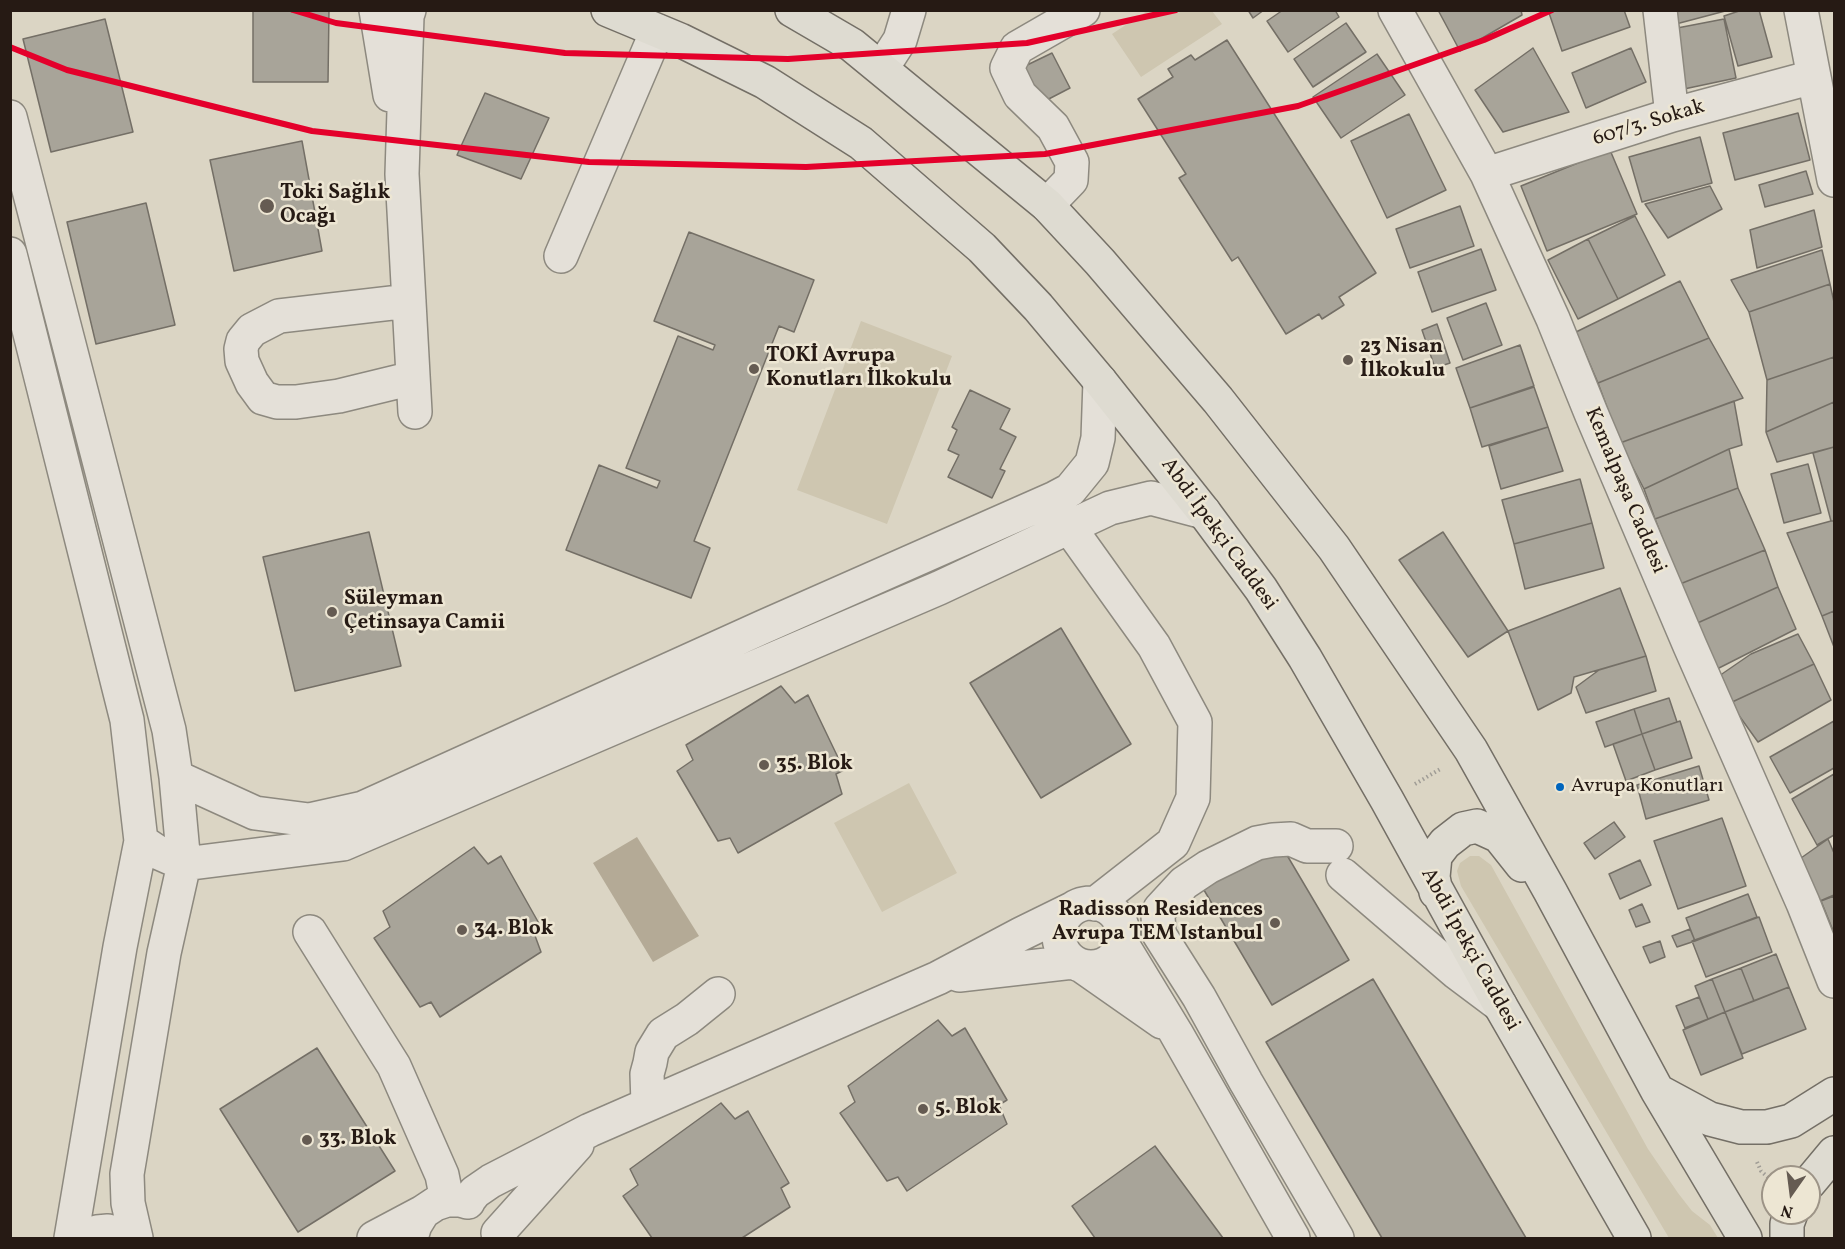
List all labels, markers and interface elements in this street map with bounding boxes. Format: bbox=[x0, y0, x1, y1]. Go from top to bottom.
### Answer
street label: 607/3. Sokak bbox=[1590, 95, 1708, 153]
place label: Toki Sağlık Ocağı bbox=[280, 181, 390, 231]
marker: Toki Sağlık Ocağı bbox=[258, 197, 276, 215]
place label: 23 Nisan İlkokulu bbox=[1360, 335, 1445, 385]
place label: TOKİ Avrupa Konutları İlkokulu bbox=[766, 344, 952, 394]
marker: 23 Nisan İlkokulu bbox=[1341, 353, 1355, 367]
marker: TOKİ Avrupa Konutları İlkokulu bbox=[747, 362, 761, 376]
street label: Kemalpaşa Caddesi bbox=[1578, 404, 1670, 578]
street label: Abdi İpekçi Caddesi bbox=[1154, 454, 1282, 616]
place label: Süleyman Çetinsaya Camii bbox=[344, 587, 505, 637]
marker: Süleyman Çetinsaya Camii bbox=[325, 605, 339, 619]
place label: 35. Blok bbox=[776, 752, 853, 778]
marker: 35. Blok bbox=[757, 758, 771, 772]
place label: Avrupa Konutları bbox=[1571, 775, 1723, 799]
marker: Avrupa Konutları bbox=[1554, 781, 1566, 793]
street label: Abdi İpekçi Caddesi bbox=[1414, 864, 1524, 1036]
place label: Radisson Residences Avrupa TEM Istanbul bbox=[1052, 898, 1263, 948]
marker: Radisson Residences Avrupa TEM Istanbul bbox=[1268, 916, 1282, 930]
place label: 34. Blok bbox=[474, 917, 553, 943]
marker: 34. Blok bbox=[455, 923, 469, 937]
place label: 5. Blok bbox=[935, 1096, 1001, 1122]
marker: 5. Blok bbox=[916, 1102, 930, 1116]
place label: 33. Blok bbox=[319, 1127, 396, 1153]
marker: 33. Blok bbox=[300, 1133, 314, 1147]
north arrow bbox=[1761, 1165, 1821, 1225]
text: N bbox=[1779, 1198, 1795, 1223]

